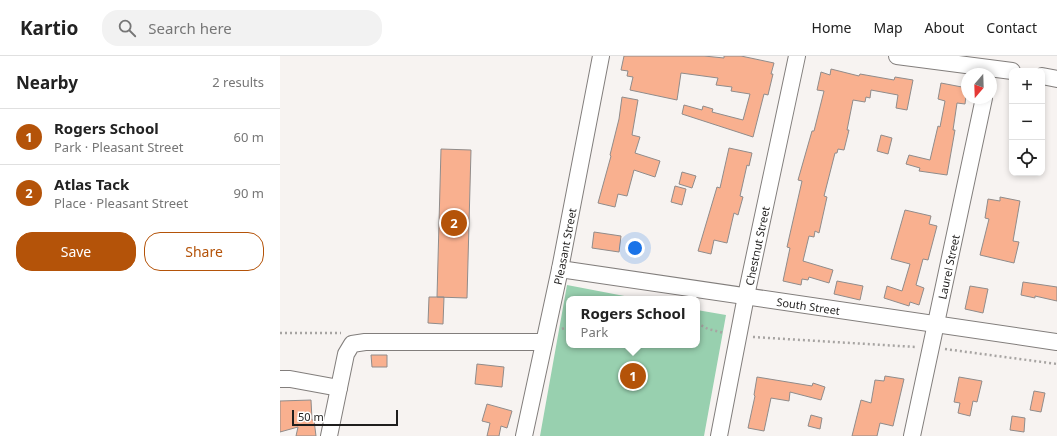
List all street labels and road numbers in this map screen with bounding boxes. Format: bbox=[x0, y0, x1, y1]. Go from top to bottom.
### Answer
street label: Chestnut Street bbox=[741, 205, 772, 287]
street label: Pleasant Street bbox=[549, 207, 579, 286]
street label: Laurel Street bbox=[934, 233, 962, 301]
street label: South Street bbox=[776, 293, 841, 318]

